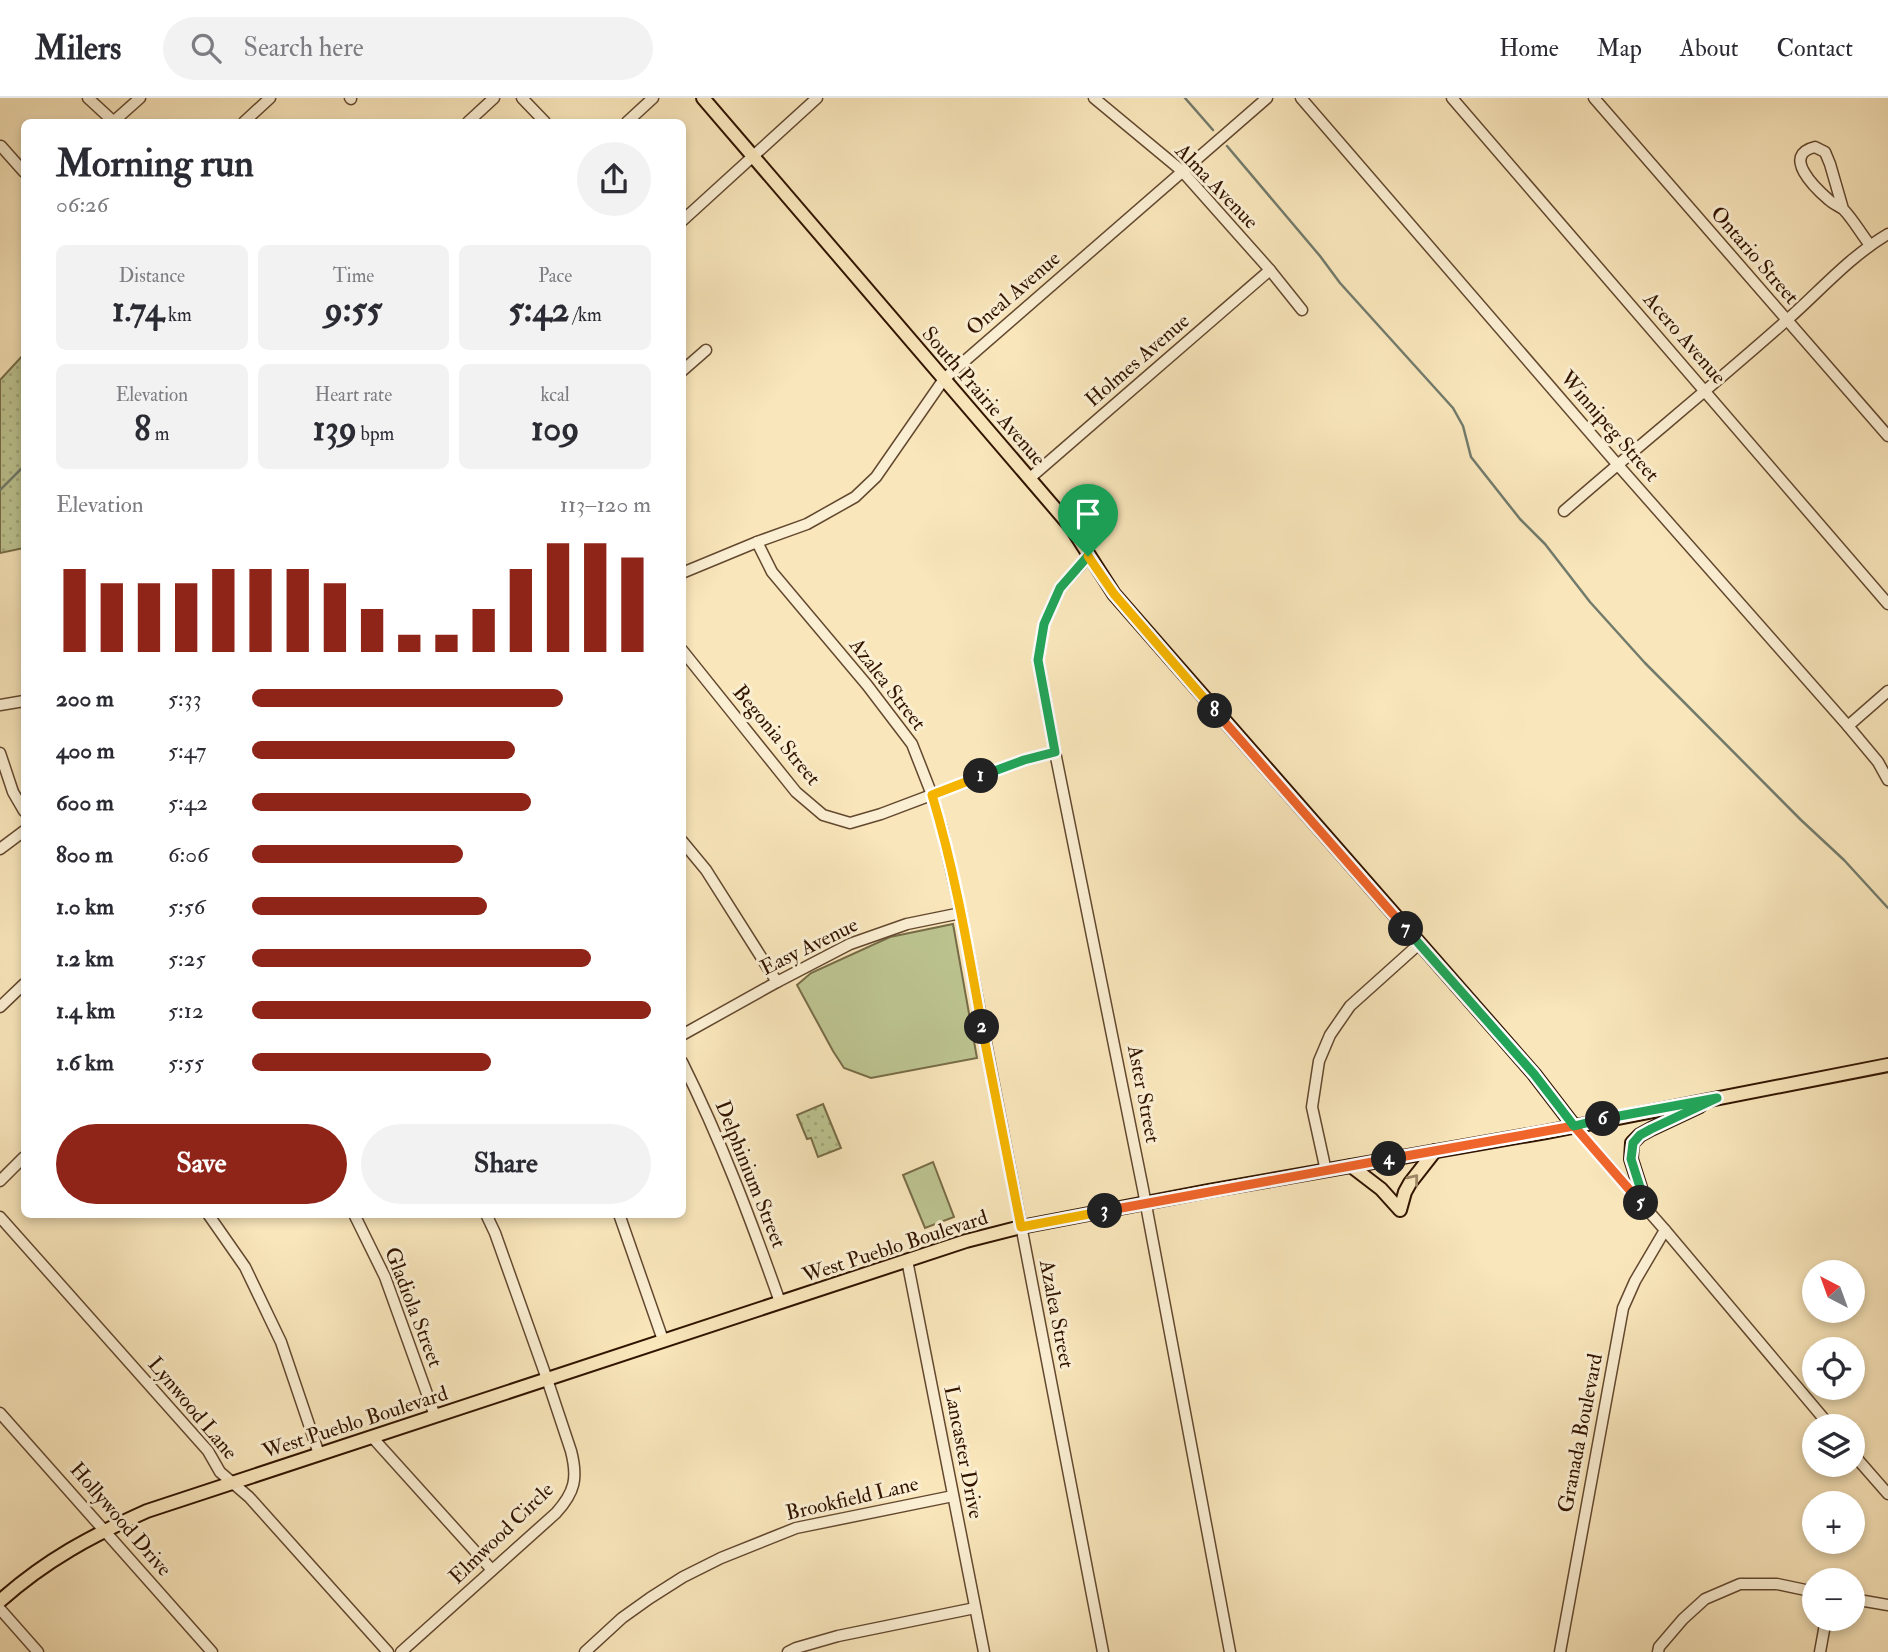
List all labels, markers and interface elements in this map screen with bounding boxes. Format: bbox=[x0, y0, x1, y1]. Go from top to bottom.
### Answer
search box bbox=[163, 17, 653, 80]
text: Milers bbox=[35, 28, 121, 69]
icon: search bbox=[187, 29, 225, 67]
text: Search here bbox=[243, 32, 364, 64]
text: Home bbox=[1499, 33, 1559, 64]
text: Map bbox=[1597, 33, 1642, 64]
text: About bbox=[1680, 33, 1739, 64]
text: Contact bbox=[1777, 33, 1853, 64]
street label: Alma Avenue bbox=[1168, 137, 1264, 235]
text: Morning run bbox=[56, 140, 254, 188]
button: share bbox=[577, 142, 651, 216]
text: 06:26 bbox=[56, 190, 108, 219]
street label: Ontario Street bbox=[1705, 201, 1805, 310]
street label: Oneal Avenue bbox=[961, 245, 1066, 342]
text: Distance bbox=[119, 264, 185, 288]
text: Time bbox=[333, 264, 374, 288]
text: Pace bbox=[538, 264, 572, 288]
street label: Acero Avenue bbox=[1636, 286, 1732, 390]
text: 1.74 bbox=[112, 288, 164, 332]
text: 9:55 bbox=[325, 288, 382, 332]
text: 5:42 bbox=[508, 288, 569, 332]
text: km bbox=[164, 303, 192, 327]
text: /km bbox=[569, 303, 602, 327]
street label: Holmes Avenue bbox=[1080, 307, 1195, 413]
street label: South Prairie Avenue bbox=[916, 321, 1052, 472]
street label: Winnipeg Street bbox=[1553, 364, 1665, 488]
text: Elevation bbox=[116, 383, 188, 407]
text: Heart rate bbox=[315, 383, 392, 407]
text: kcal bbox=[541, 383, 570, 407]
text: 8 bbox=[134, 407, 151, 451]
text: 139 bbox=[313, 407, 357, 451]
text: 109 bbox=[531, 407, 579, 451]
text: m bbox=[151, 422, 169, 446]
text: bpm bbox=[357, 422, 394, 446]
pin bbox=[1058, 484, 1118, 556]
text: Elevation bbox=[56, 490, 144, 519]
text: 113–120 m bbox=[560, 490, 651, 519]
icon: arrive bbox=[1069, 495, 1107, 533]
street label: Azalea Street bbox=[843, 632, 932, 736]
street label: Begonia Street bbox=[727, 680, 827, 791]
text: 200 m bbox=[56, 684, 114, 713]
text: 5:33 bbox=[168, 684, 201, 713]
pin: 8 bbox=[1198, 694, 1232, 728]
text: 8 bbox=[1210, 698, 1219, 722]
text: 400 m bbox=[56, 736, 115, 765]
text: 5:47 bbox=[168, 736, 206, 765]
pin: 1 bbox=[964, 758, 998, 794]
text: 1 bbox=[977, 763, 984, 787]
text: 600 m bbox=[56, 788, 114, 817]
text: 5:42 bbox=[168, 788, 208, 817]
text: 800 m bbox=[56, 840, 113, 869]
text: 6:06 bbox=[168, 840, 209, 869]
text: 1.0 km bbox=[56, 892, 114, 921]
text: 5:56 bbox=[168, 892, 205, 921]
street label: Easy Avenue bbox=[756, 911, 863, 982]
pin: 7 bbox=[1388, 912, 1424, 946]
text: 7 bbox=[1401, 916, 1410, 940]
text: 1.2 km bbox=[56, 944, 114, 973]
text: 5:25 bbox=[168, 944, 206, 973]
text: 1.4 km bbox=[56, 996, 115, 1025]
text: 5:12 bbox=[168, 996, 204, 1025]
pin: 2 bbox=[964, 1010, 1000, 1044]
text: 2 bbox=[977, 1014, 986, 1038]
street label: Aster Street bbox=[1121, 1042, 1166, 1145]
text: 1.6 km bbox=[56, 1048, 114, 1077]
text: 5:55 bbox=[168, 1048, 204, 1077]
street label: Delphinium Street bbox=[709, 1096, 793, 1252]
pin: 6 bbox=[1586, 1102, 1620, 1136]
text: 6 bbox=[1598, 1106, 1607, 1130]
button: Save bbox=[56, 1124, 347, 1204]
button: Share bbox=[361, 1124, 651, 1204]
pin: 4 bbox=[1372, 1142, 1406, 1176]
text: 4 bbox=[1383, 1146, 1394, 1170]
one-way arrow bbox=[1406, 1174, 1419, 1186]
pin: 5 bbox=[1624, 1186, 1658, 1220]
text: 5 bbox=[1636, 1190, 1645, 1214]
pin: 3 bbox=[1088, 1194, 1122, 1228]
text: 3 bbox=[1101, 1198, 1108, 1222]
street label: West Pueblo Boulevard bbox=[798, 1204, 992, 1289]
street label: Gladiola Street bbox=[378, 1243, 449, 1371]
street label: Azalea Street bbox=[1033, 1257, 1080, 1371]
north arrow bbox=[1802, 1260, 1866, 1323]
map controls bbox=[1802, 1260, 1865, 1631]
button: locate bbox=[1802, 1337, 1865, 1400]
street label: Lynwood Lane bbox=[142, 1351, 244, 1466]
street label: Granada Boulevard bbox=[1552, 1351, 1609, 1515]
street label: West Pueblo Boulevard bbox=[258, 1380, 452, 1465]
street label: Lancaster Drive bbox=[937, 1383, 990, 1521]
button: layers bbox=[1802, 1414, 1865, 1477]
street label: Hollywood Drive bbox=[64, 1457, 178, 1582]
street label: Brookfield Lane bbox=[783, 1470, 921, 1527]
street label: Elmwood Circle bbox=[443, 1476, 560, 1590]
button: + bbox=[1802, 1491, 1865, 1554]
button: − bbox=[1802, 1568, 1865, 1631]

